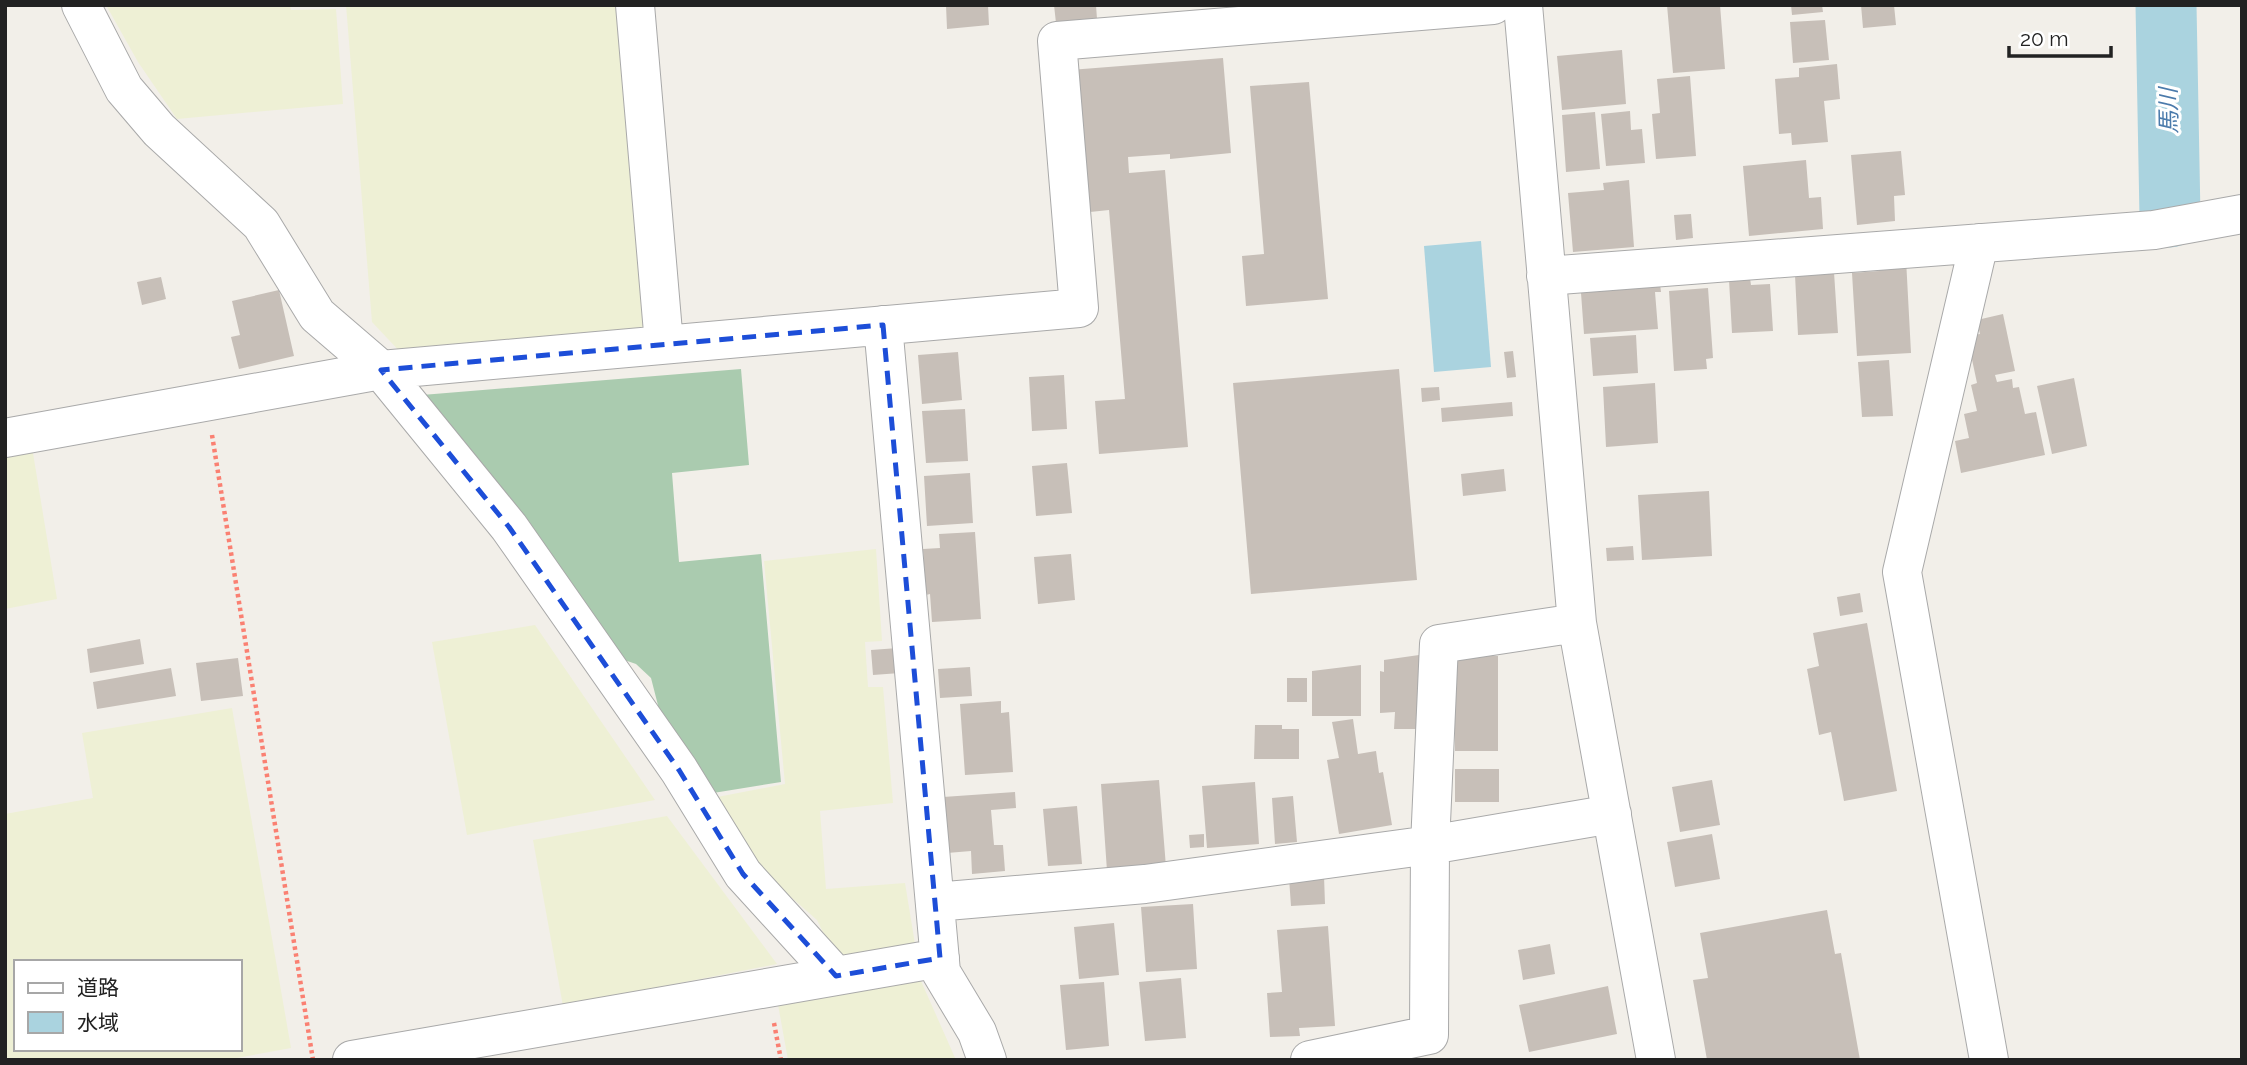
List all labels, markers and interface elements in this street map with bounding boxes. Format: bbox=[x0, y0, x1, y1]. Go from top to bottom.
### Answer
scale bar bbox=[2009, 14, 2110, 58]
text: 20 m bbox=[2020, 26, 2068, 51]
water label: 馬川 bbox=[2154, 85, 2182, 134]
legend bbox=[14, 960, 242, 1051]
text: 道路 bbox=[77, 975, 119, 1000]
text: 水域 bbox=[77, 1010, 119, 1035]

